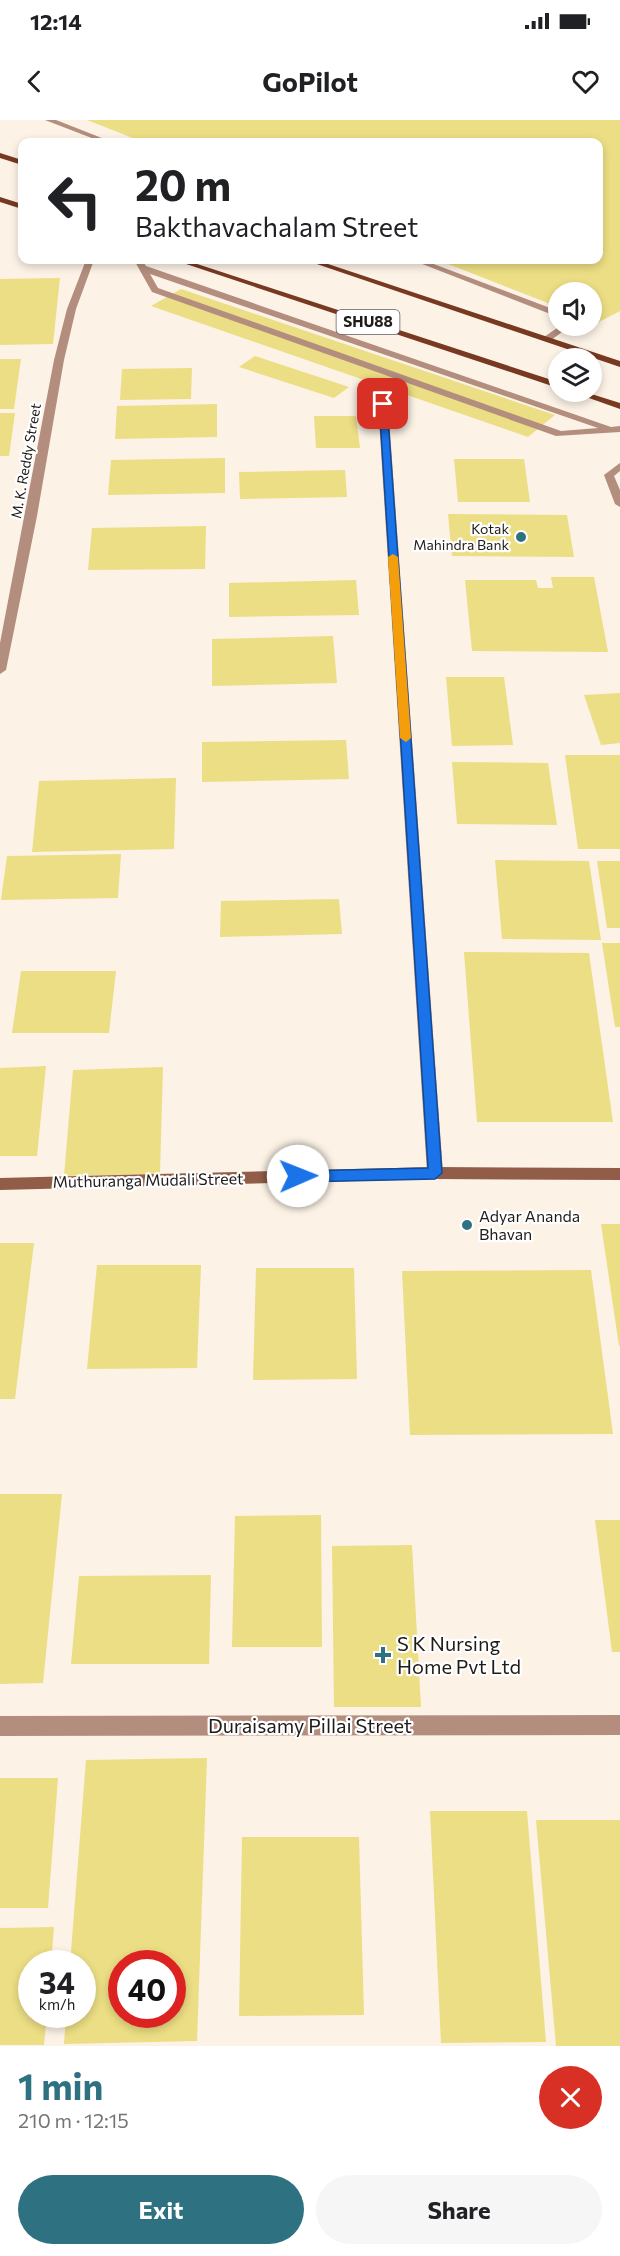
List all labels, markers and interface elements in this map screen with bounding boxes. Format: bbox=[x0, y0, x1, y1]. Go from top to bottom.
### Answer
text: 12:14 bbox=[30, 8, 82, 35]
icon: back bbox=[18, 65, 51, 98]
text: GoPilot bbox=[262, 65, 358, 98]
icon: heart bbox=[569, 65, 602, 98]
text: 20 m bbox=[135, 158, 231, 210]
icon: left bbox=[36, 162, 114, 240]
text: Bakthavachalam Street bbox=[135, 210, 418, 243]
map controls bbox=[548, 282, 602, 402]
button: sound bbox=[548, 282, 602, 336]
road number: SHU88 bbox=[336, 310, 400, 334]
button: layers bbox=[548, 348, 602, 402]
pin bbox=[357, 378, 408, 429]
icon: arrive bbox=[366, 387, 399, 420]
street label: M. K. Reddy Street bbox=[7, 402, 44, 520]
place label: Kotak Mahindra Bank bbox=[413, 520, 509, 553]
marker: Kotak Mahindra Bank bbox=[514, 530, 528, 544]
position arrow bbox=[266, 1144, 330, 1208]
street label: Muthuranga Mudali Street bbox=[52, 1168, 244, 1191]
place label: Adyar Ananda Bhavan bbox=[479, 1206, 580, 1243]
marker: Adyar Ananda Bhavan bbox=[460, 1218, 474, 1232]
place label: S K Nursing Home Pvt Ltd bbox=[397, 1631, 521, 1678]
marker: S K Nursing Home Pvt Ltd bbox=[374, 1646, 392, 1664]
street label: Duraisamy Pillai Street bbox=[208, 1713, 412, 1737]
speed limit sign: 40 bbox=[108, 1950, 186, 2028]
text: 34 bbox=[39, 1963, 75, 2000]
text: km/h bbox=[39, 1995, 75, 2013]
text: 1 min bbox=[18, 2063, 103, 2107]
button: close bbox=[539, 2066, 602, 2129]
text: 210 m · 12:15 bbox=[18, 2108, 129, 2132]
button: Exit bbox=[18, 2175, 304, 2244]
button: Share bbox=[316, 2175, 602, 2244]

